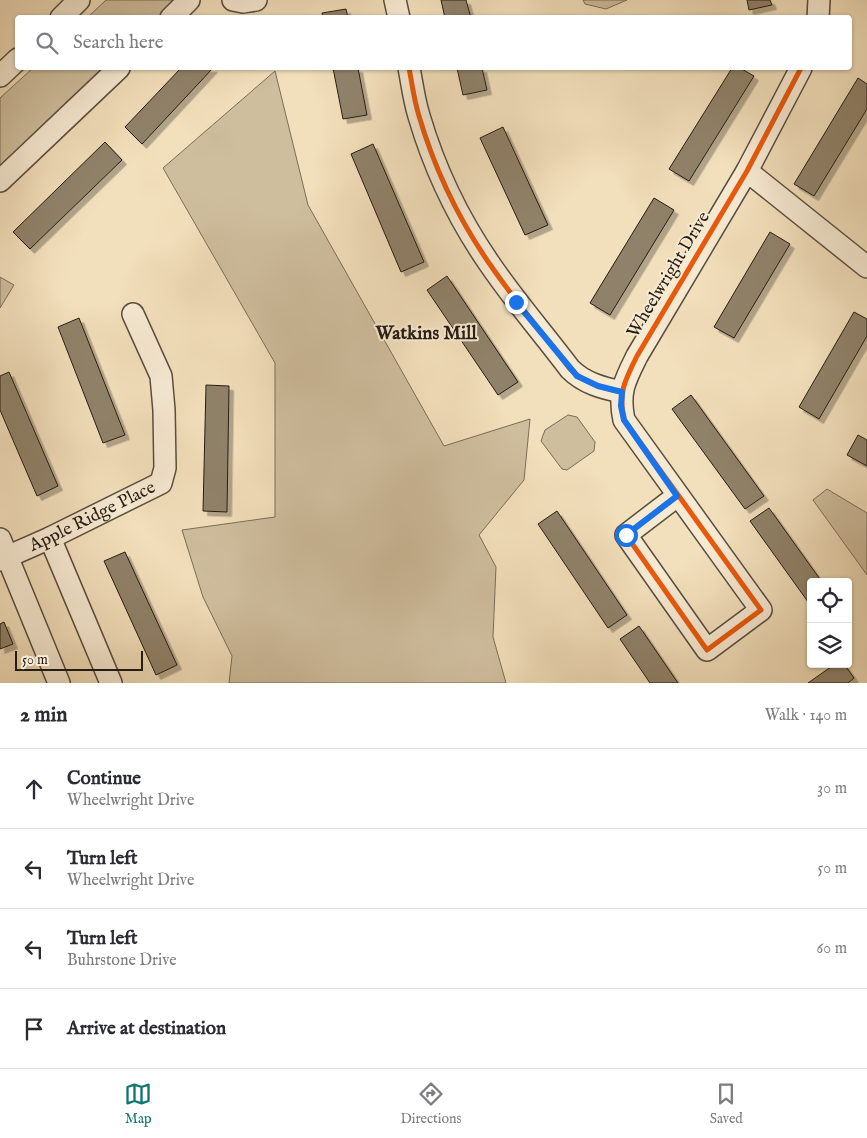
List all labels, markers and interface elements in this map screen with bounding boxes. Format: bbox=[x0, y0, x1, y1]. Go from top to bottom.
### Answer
search box bbox=[15, 15, 852, 70]
icon: search bbox=[33, 29, 61, 57]
text: Search here bbox=[73, 31, 164, 55]
street label: Wheelwright Drive bbox=[622, 208, 716, 342]
route end bbox=[505, 291, 528, 314]
district label: Watkins Mill bbox=[374, 322, 477, 346]
street label: Apple Ridge Place bbox=[25, 476, 159, 558]
route start bbox=[615, 524, 638, 547]
map controls bbox=[807, 578, 852, 668]
button: locate bbox=[807, 578, 852, 623]
button: layers bbox=[807, 623, 852, 668]
scale bar bbox=[15, 648, 142, 671]
text: 50 m bbox=[22, 651, 48, 669]
text: 2 min bbox=[20, 702, 67, 729]
text: Walk · 140 m bbox=[765, 706, 847, 726]
text: Continue bbox=[67, 767, 141, 791]
icon: ahead bbox=[20, 775, 48, 803]
text: 30 m bbox=[817, 779, 847, 799]
text: Wheelwright Drive bbox=[67, 791, 194, 811]
text: Turn left bbox=[67, 847, 138, 871]
icon: left bbox=[20, 855, 48, 883]
text: 50 m bbox=[818, 859, 847, 879]
text: Wheelwright Drive bbox=[67, 871, 194, 891]
text: Turn left bbox=[67, 927, 138, 951]
icon: left bbox=[20, 935, 48, 963]
text: 60 m bbox=[817, 939, 847, 959]
text: Buhrstone Drive bbox=[67, 951, 177, 971]
icon: arrive bbox=[20, 1015, 48, 1043]
text: Arrive at destination bbox=[67, 1017, 226, 1041]
tab: Map bbox=[124, 1080, 152, 1128]
tab: Directions bbox=[400, 1080, 461, 1128]
tab: Saved bbox=[710, 1080, 743, 1128]

